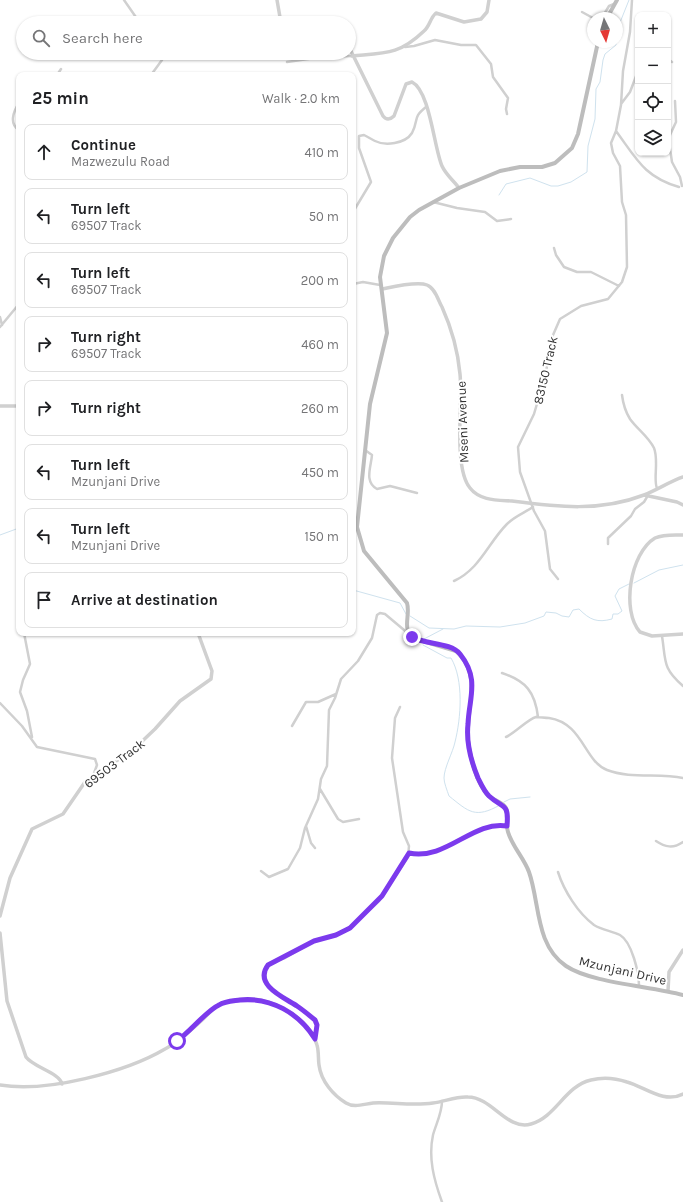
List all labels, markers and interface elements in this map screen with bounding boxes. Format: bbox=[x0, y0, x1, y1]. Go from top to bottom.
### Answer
north arrow bbox=[587, 12, 623, 48]
map controls bbox=[635, 12, 671, 156]
button: + bbox=[635, 12, 671, 48]
search box bbox=[16, 16, 356, 60]
icon: search bbox=[30, 27, 52, 49]
text: Search here bbox=[62, 29, 143, 47]
button: − bbox=[635, 48, 671, 84]
button: locate bbox=[635, 84, 671, 120]
text: 25 min bbox=[32, 88, 89, 108]
text: Walk · 2.0 km bbox=[262, 91, 340, 106]
button: layers bbox=[635, 120, 671, 156]
text: Continue bbox=[71, 136, 136, 154]
icon: ahead bbox=[33, 141, 55, 163]
text: 410 m bbox=[304, 145, 339, 160]
text: Mazwezulu Road bbox=[71, 154, 170, 169]
text: Turn left bbox=[71, 200, 130, 218]
icon: left bbox=[33, 205, 55, 227]
text: 50 m bbox=[309, 209, 339, 224]
text: 69507 Track bbox=[71, 218, 142, 233]
text: Turn left bbox=[71, 264, 130, 282]
icon: left bbox=[33, 269, 55, 291]
text: 200 m bbox=[301, 273, 339, 288]
text: 69507 Track bbox=[71, 282, 142, 297]
text: Turn right bbox=[71, 328, 141, 346]
icon: right bbox=[33, 333, 55, 355]
street label: 83150 Track bbox=[530, 335, 561, 406]
text: 460 m bbox=[301, 337, 339, 352]
text: 69507 Track bbox=[71, 346, 142, 361]
street label: Mseni Avenue bbox=[454, 380, 471, 463]
icon: right bbox=[33, 397, 55, 419]
text: Turn right bbox=[71, 399, 141, 417]
text: 260 m bbox=[301, 401, 339, 416]
text: Turn left bbox=[71, 456, 130, 474]
icon: left bbox=[33, 461, 55, 483]
text: 450 m bbox=[301, 465, 339, 480]
text: Mzunjani Drive bbox=[71, 474, 160, 489]
text: Turn left bbox=[71, 520, 130, 538]
icon: left bbox=[33, 525, 55, 547]
text: 150 m bbox=[304, 529, 339, 544]
text: Mzunjani Drive bbox=[71, 538, 160, 553]
icon: arrive bbox=[33, 589, 55, 611]
text: Arrive at destination bbox=[71, 591, 218, 609]
route end bbox=[403, 628, 421, 646]
street label: 69503 Track bbox=[81, 736, 148, 791]
street label: Mzunjani Drive bbox=[578, 953, 668, 988]
route start bbox=[168, 1032, 186, 1050]

